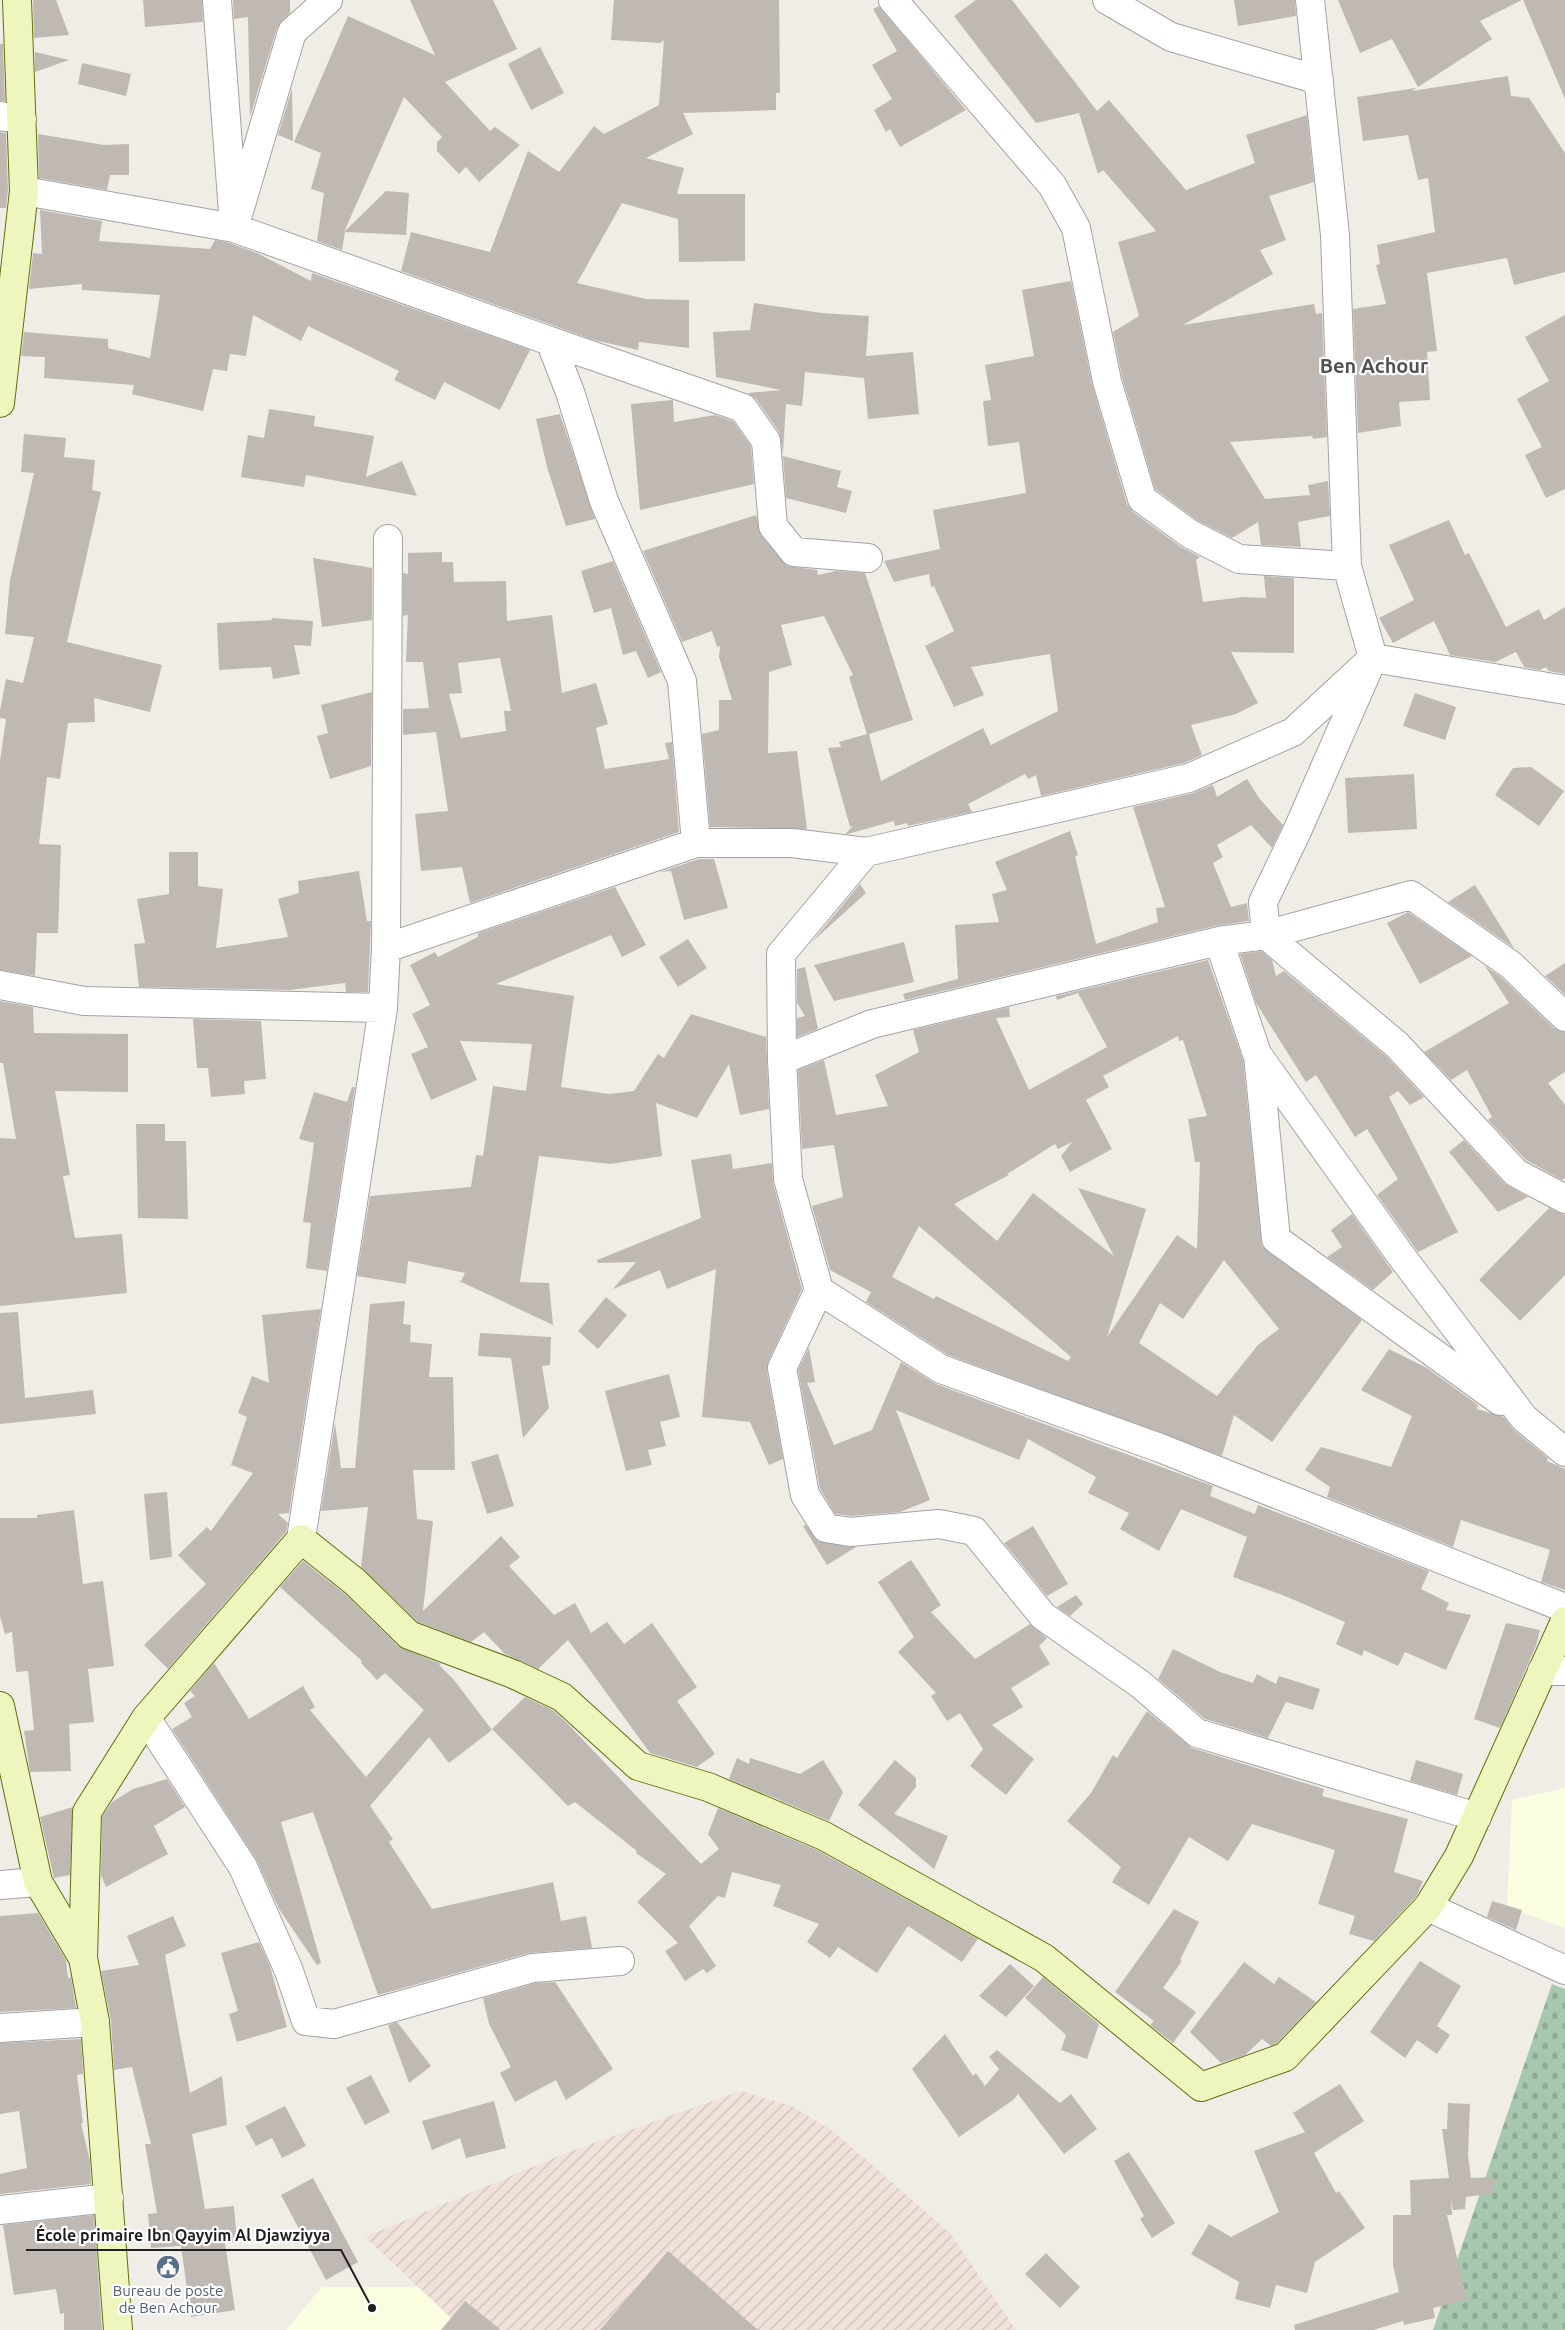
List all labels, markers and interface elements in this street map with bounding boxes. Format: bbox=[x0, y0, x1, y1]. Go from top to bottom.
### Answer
district label: Ben Achour bbox=[1320, 354, 1429, 377]
callout: École primaire Ibn Qayyim Al Djawziyya bbox=[26, 2219, 341, 2250]
text: École primaire Ibn Qayyim Al Djawziyya bbox=[36, 2224, 330, 2244]
public building icon: Bureau de poste de Ben Achour bbox=[155, 2254, 181, 2280]
place label: Bureau de poste de Ben Achour bbox=[113, 2282, 223, 2316]

